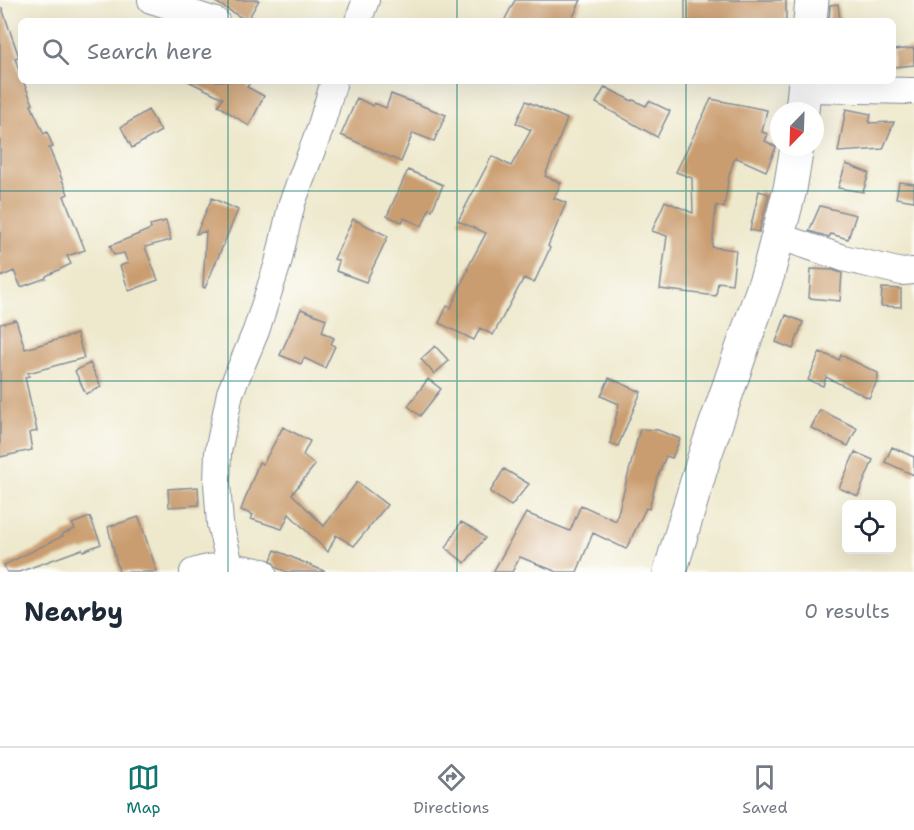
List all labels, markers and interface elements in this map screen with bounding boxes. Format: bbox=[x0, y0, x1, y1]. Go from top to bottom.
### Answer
search box bbox=[18, 18, 896, 84]
icon: search bbox=[39, 35, 72, 68]
text: Search here bbox=[87, 37, 213, 66]
north arrow bbox=[770, 102, 824, 156]
map controls bbox=[842, 500, 896, 554]
button: locate bbox=[842, 500, 896, 554]
text: Nearby bbox=[24, 594, 123, 629]
text: 0 results bbox=[804, 598, 890, 624]
tab: Map bbox=[126, 761, 161, 818]
tab: Directions bbox=[413, 761, 490, 818]
tab: Saved bbox=[742, 761, 788, 818]

